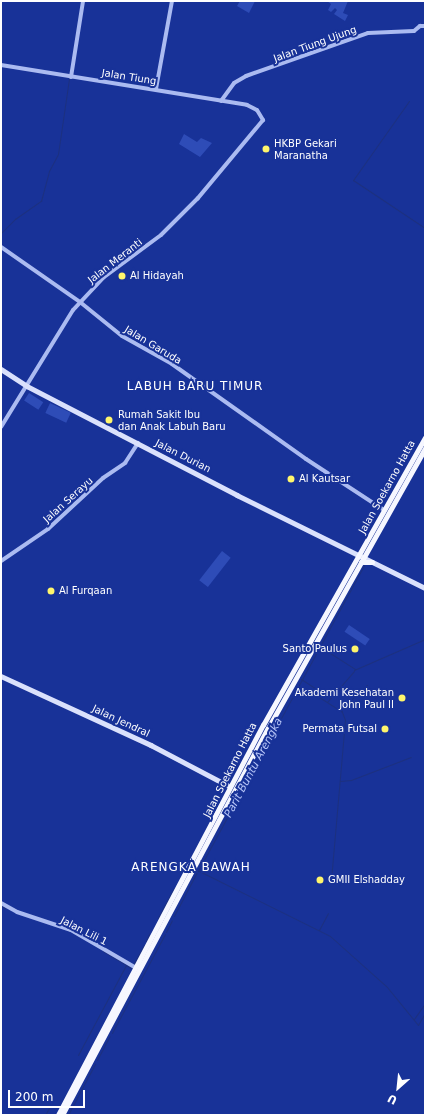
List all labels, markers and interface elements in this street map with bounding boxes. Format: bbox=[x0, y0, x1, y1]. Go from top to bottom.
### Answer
street label: Jalan Tiung Ujung bbox=[272, 23, 358, 65]
street label: Jalan Tiung bbox=[101, 67, 157, 87]
place label: HKBP Gekari Maranatha bbox=[274, 137, 337, 160]
marker: HKBP Gekari Maranatha bbox=[261, 144, 271, 154]
street label: Jalan Meranti bbox=[85, 236, 145, 286]
place label: Al Hidayah bbox=[130, 270, 184, 282]
marker: Al Hidayah bbox=[117, 271, 127, 281]
street label: Jalan Garuda bbox=[122, 323, 184, 367]
district label: LABUH BARU TIMUR bbox=[127, 380, 263, 394]
place label: Rumah Sakit Ibu dan Anak Labuh Baru bbox=[118, 408, 226, 432]
marker: Rumah Sakit Ibu dan Anak Labuh Baru bbox=[103, 414, 115, 426]
street label: Jalan Durian bbox=[153, 437, 213, 475]
street label: Jalan Soekarno Hatta bbox=[356, 438, 418, 536]
place label: Al Kautsar bbox=[299, 473, 350, 485]
marker: Al Kautsar bbox=[286, 474, 296, 484]
street label: Jalan Serayu bbox=[41, 475, 95, 525]
place label: Al Furqaan bbox=[59, 585, 112, 597]
marker: Al Furqaan bbox=[46, 586, 56, 596]
place label: Santo Paulus bbox=[283, 643, 347, 655]
marker: Santo Paulus bbox=[350, 644, 360, 654]
place label: Akademi Kesehatan John Paul II bbox=[295, 686, 394, 710]
marker: Akademi Kesehatan John Paul II bbox=[397, 693, 407, 703]
street label: Jalan Jendral bbox=[90, 702, 152, 740]
water label: Parit Buntu Arengka bbox=[222, 716, 286, 820]
street label: Jalan Soekarno Hatta bbox=[201, 720, 259, 820]
place label: Permata Futsal bbox=[303, 723, 377, 735]
marker: Permata Futsal bbox=[380, 724, 390, 734]
district label: ARENGKA BAWAH bbox=[131, 861, 251, 875]
place label: GMII Elshadday bbox=[328, 874, 405, 886]
marker: GMII Elshadday bbox=[315, 875, 325, 885]
street label: Jalan Lili 1 bbox=[59, 914, 109, 948]
north arrow bbox=[378, 1068, 418, 1108]
scale bar bbox=[10, 1082, 87, 1108]
text: 200 m bbox=[15, 1090, 53, 1104]
text: U bbox=[385, 1091, 399, 1107]

